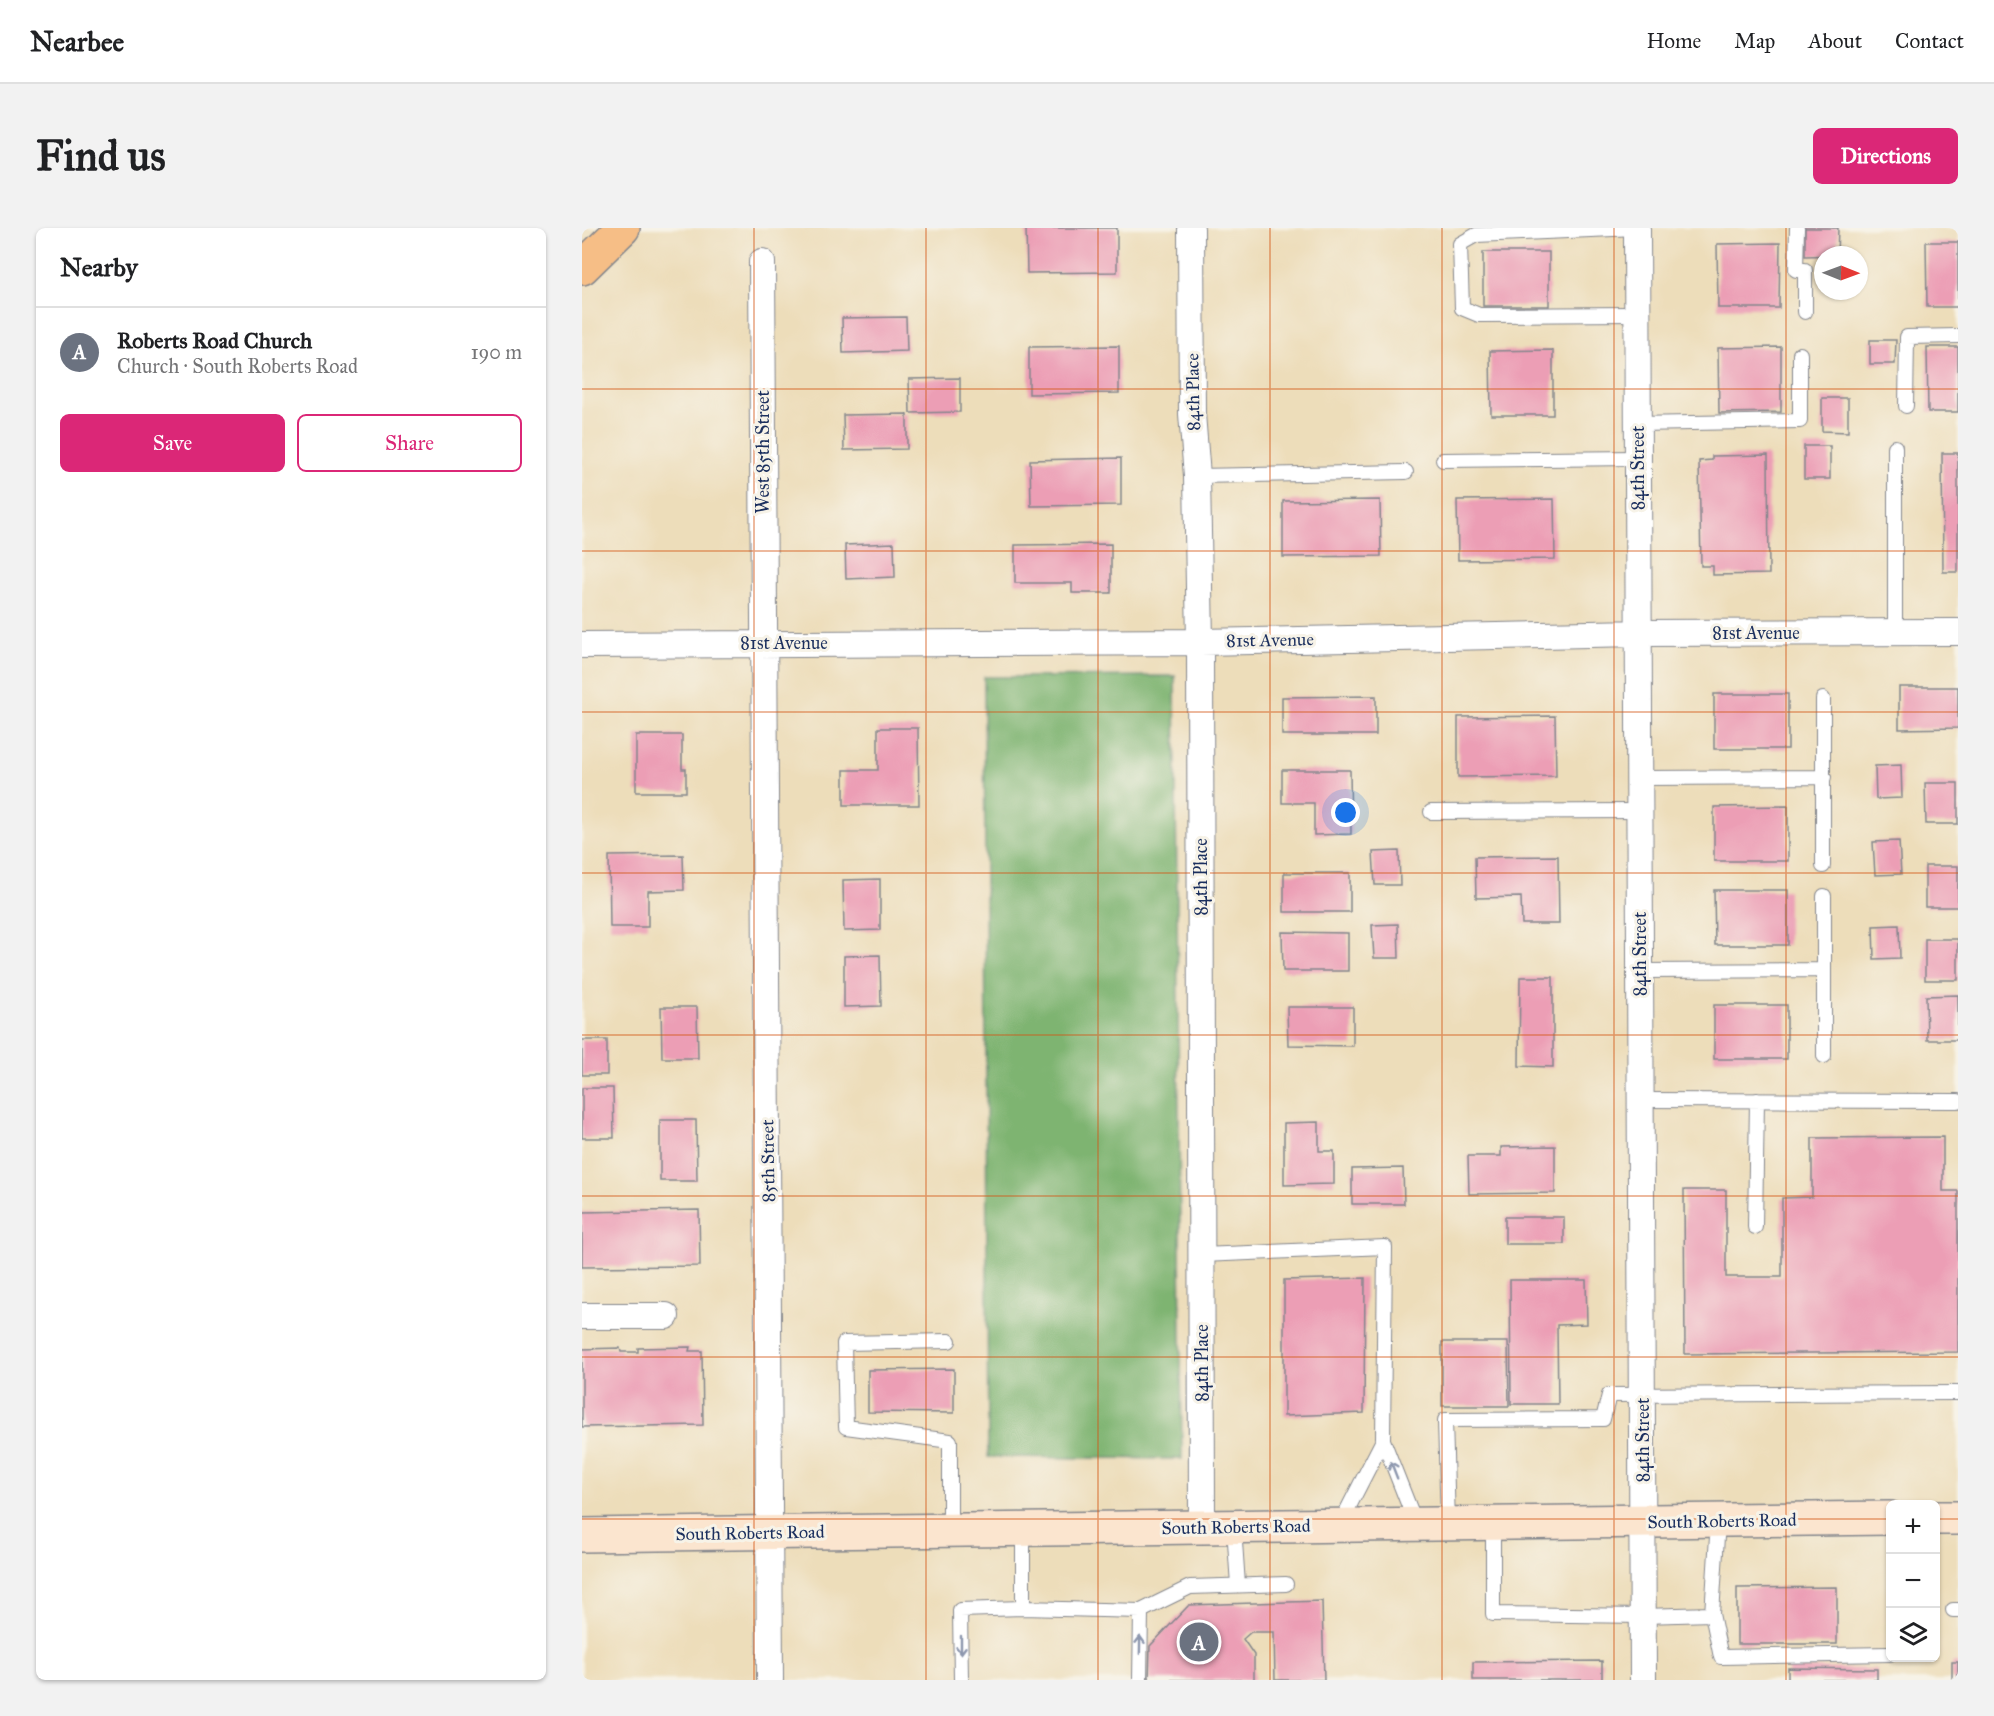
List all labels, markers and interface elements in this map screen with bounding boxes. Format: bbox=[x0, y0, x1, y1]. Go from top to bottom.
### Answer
text: Nearbee bbox=[30, 24, 124, 59]
text: Home bbox=[1646, 28, 1701, 54]
text: Map bbox=[1734, 28, 1775, 54]
text: About bbox=[1808, 28, 1862, 54]
text: Contact bbox=[1895, 28, 1964, 54]
button: Directions bbox=[1813, 128, 1958, 184]
text: Find us bbox=[36, 130, 166, 182]
north arrow bbox=[1814, 246, 1868, 300]
text: Nearby bbox=[60, 251, 138, 283]
text: Roberts Road Church bbox=[117, 327, 312, 354]
text: A bbox=[73, 340, 86, 364]
text: 190 m bbox=[471, 340, 522, 364]
street label: 84th Place bbox=[1181, 353, 1205, 431]
text: Church · South Roberts Road bbox=[117, 354, 358, 378]
street label: West 85th Street bbox=[752, 390, 774, 514]
button: Save bbox=[60, 414, 285, 472]
button: Share bbox=[297, 414, 522, 472]
street label: 84th Street bbox=[1627, 425, 1649, 510]
street label: 81st Avenue bbox=[1712, 622, 1800, 644]
street label: 81st Avenue bbox=[1226, 628, 1314, 652]
street label: 81st Avenue bbox=[740, 632, 828, 654]
your location bbox=[1331, 798, 1360, 827]
street label: 84th Place bbox=[1190, 838, 1212, 916]
street label: 84th Street bbox=[1629, 911, 1651, 996]
street label: 85th Street bbox=[756, 1119, 780, 1203]
street label: 84th Place bbox=[1191, 1324, 1213, 1402]
street label: 84th Street bbox=[1632, 1397, 1654, 1482]
one-way arrow bbox=[1388, 1461, 1399, 1480]
map controls bbox=[1886, 1500, 1940, 1662]
button: + bbox=[1886, 1500, 1940, 1554]
street label: South Roberts Road bbox=[1647, 1509, 1797, 1533]
street label: South Roberts Road bbox=[1161, 1515, 1311, 1539]
street label: South Roberts Road bbox=[675, 1521, 825, 1545]
button: − bbox=[1886, 1554, 1940, 1608]
button: layers bbox=[1886, 1608, 1940, 1662]
pin: A bbox=[1180, 1620, 1218, 1664]
one-way arrow bbox=[955, 1634, 967, 1654]
one-way arrow bbox=[1134, 1636, 1146, 1656]

